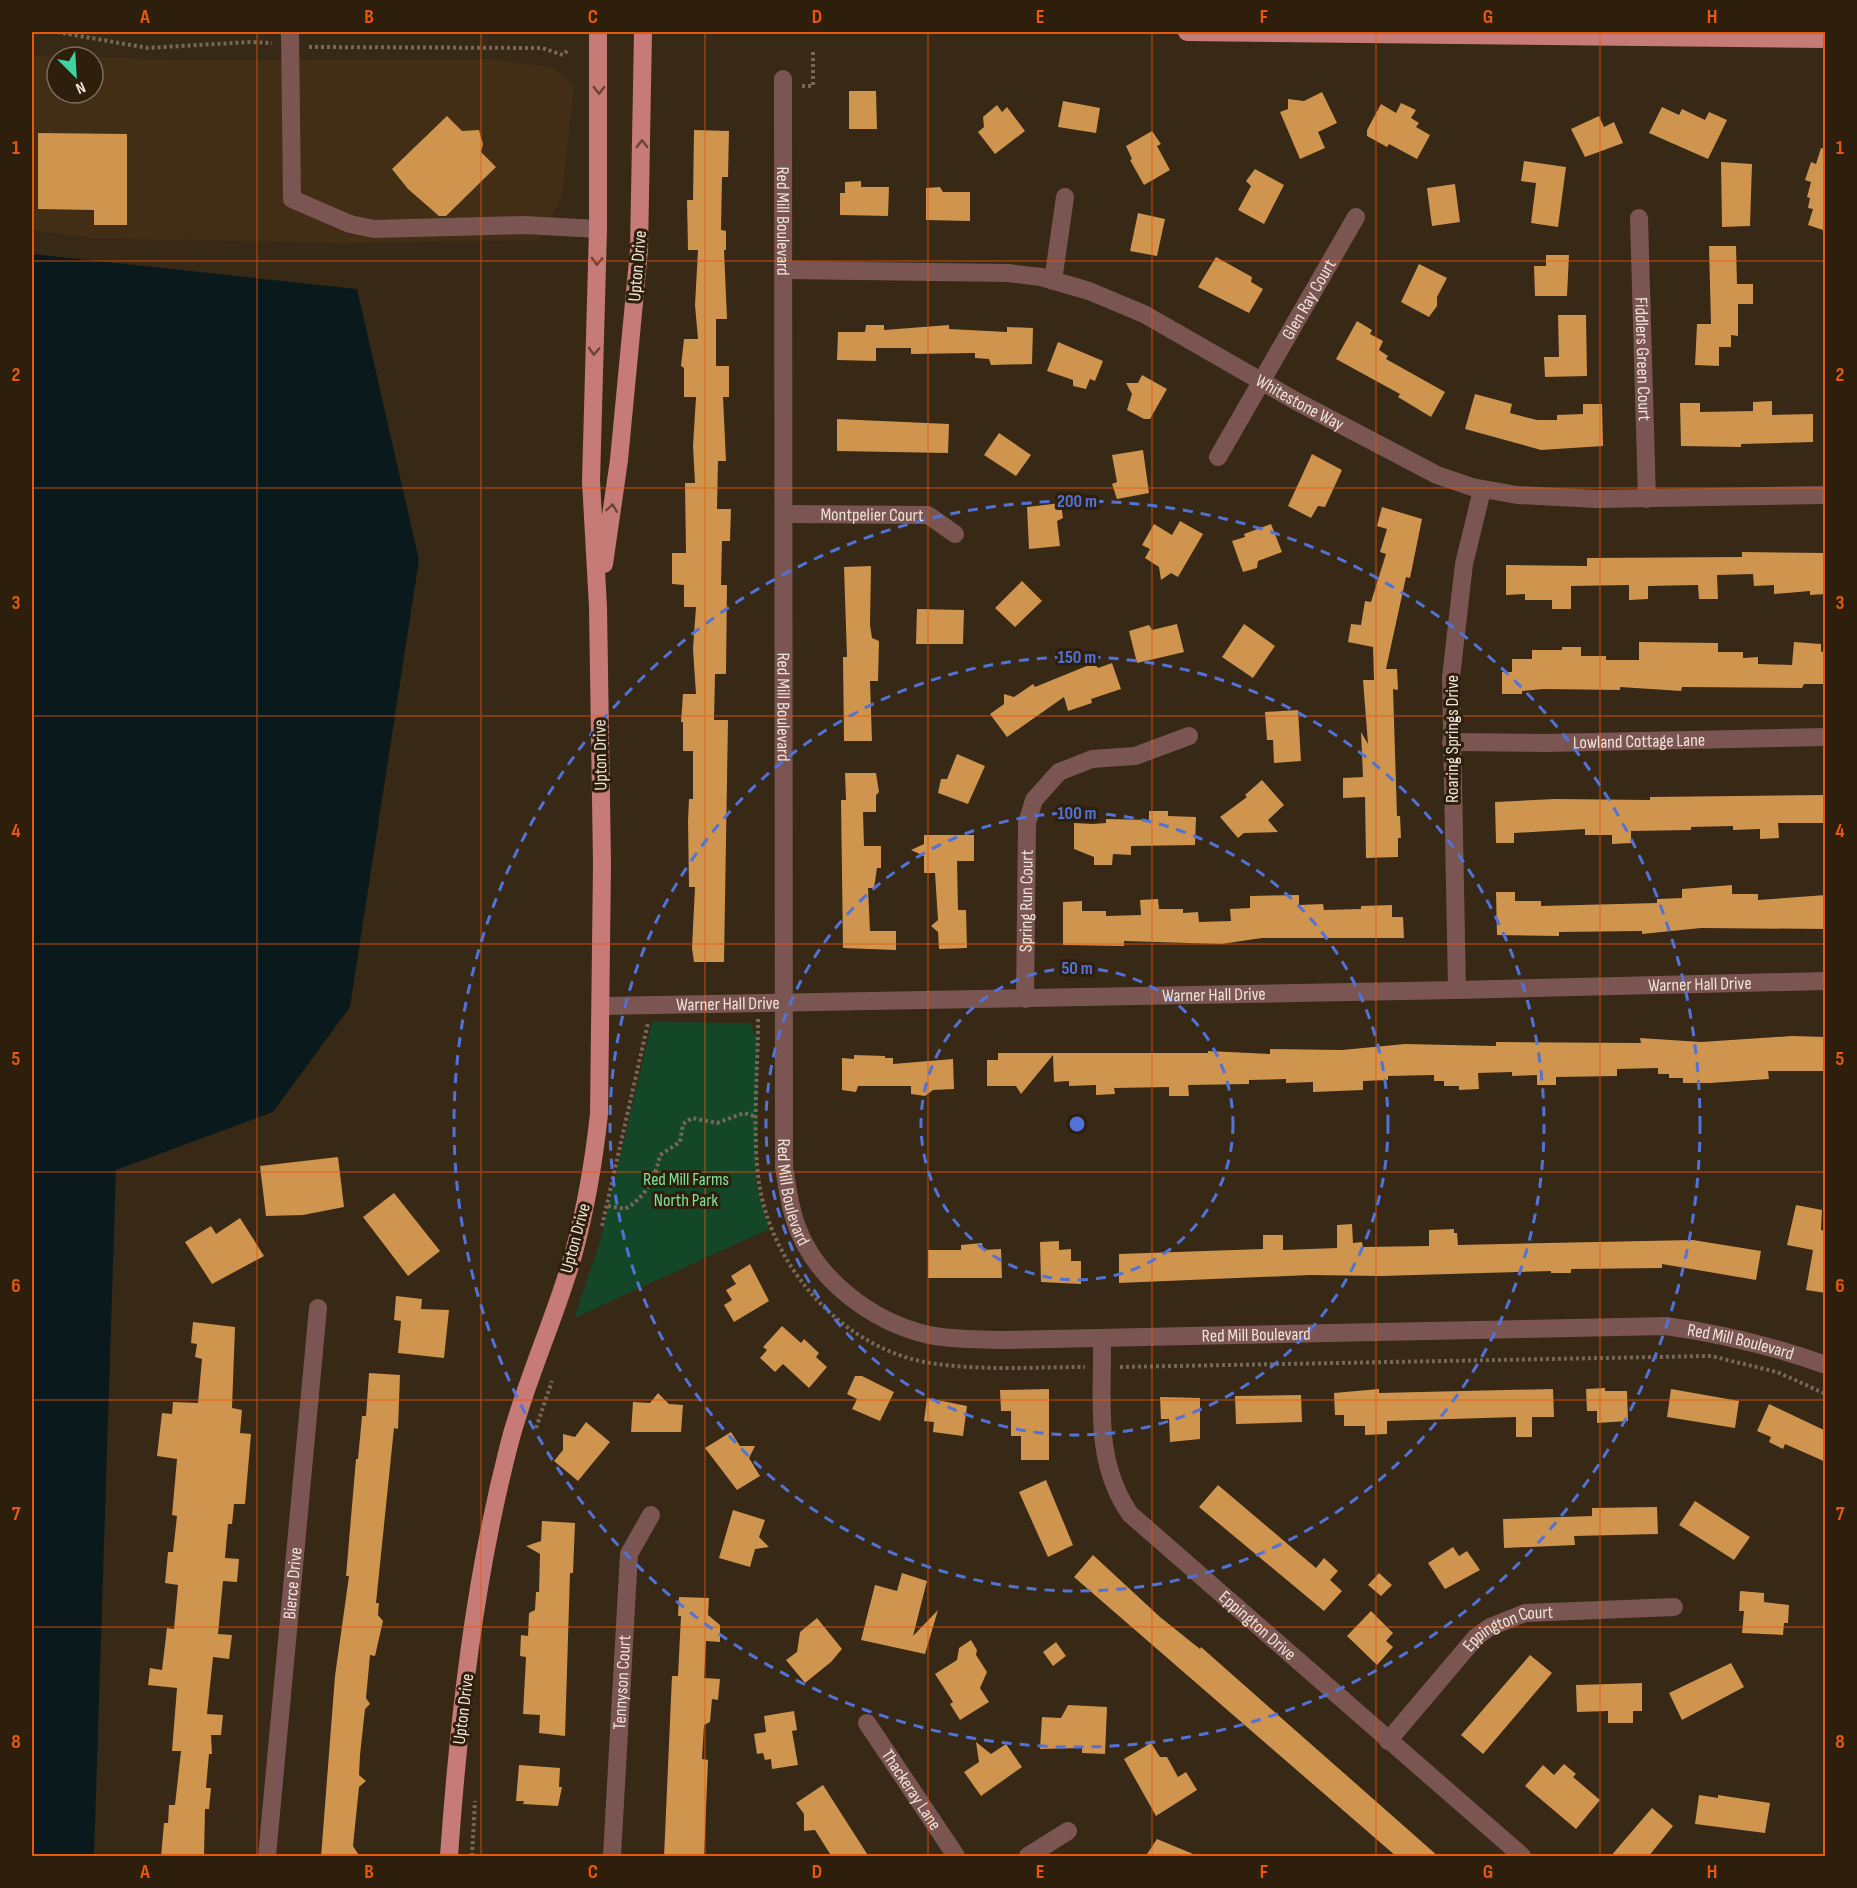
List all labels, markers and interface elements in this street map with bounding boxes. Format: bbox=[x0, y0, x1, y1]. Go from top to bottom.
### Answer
text: A bbox=[139, 5, 150, 29]
text: B bbox=[364, 5, 374, 29]
text: C bbox=[588, 5, 598, 29]
text: D bbox=[812, 5, 822, 29]
text: E bbox=[1036, 5, 1044, 29]
text: F bbox=[1260, 5, 1268, 29]
text: G bbox=[1483, 5, 1493, 29]
text: H bbox=[1707, 5, 1717, 29]
north arrow bbox=[45, 45, 105, 105]
text: N bbox=[73, 77, 88, 98]
one-way arrow bbox=[593, 85, 605, 94]
text: 1 bbox=[12, 136, 20, 160]
text: 1 bbox=[1836, 136, 1844, 160]
one-way arrow bbox=[636, 139, 648, 148]
street label: Red Mill Boulevard bbox=[772, 167, 793, 275]
street label: Upton Drive bbox=[624, 230, 651, 302]
street label: Glen Ray Court bbox=[1278, 255, 1341, 343]
one-way arrow bbox=[591, 256, 604, 265]
street label: Fiddlers Green Court bbox=[1630, 297, 1655, 422]
one-way arrow bbox=[587, 347, 600, 356]
text: 2 bbox=[12, 363, 20, 387]
text: 2 bbox=[1836, 363, 1844, 387]
street label: Whitestone Way bbox=[1252, 370, 1347, 435]
text: 200 m bbox=[1057, 491, 1097, 512]
one-way arrow bbox=[605, 503, 617, 512]
street label: Montpelier Court bbox=[820, 504, 924, 526]
text: 3 bbox=[12, 591, 21, 615]
text: 3 bbox=[1836, 591, 1845, 615]
text: 150 m bbox=[1058, 647, 1096, 668]
street label: Red Mill Boulevard bbox=[773, 653, 794, 761]
street label: Roaring Springs Drive bbox=[1442, 675, 1463, 803]
street label: Upton Drive bbox=[589, 719, 612, 791]
street label: Lowland Cottage Lane bbox=[1573, 730, 1705, 753]
text: 100 m bbox=[1058, 803, 1097, 824]
text: 4 bbox=[11, 819, 21, 843]
text: 4 bbox=[1835, 819, 1845, 843]
street label: Spring Run Court bbox=[1016, 849, 1038, 952]
text: 50 m bbox=[1061, 958, 1093, 979]
street label: Warner Hall Drive bbox=[1648, 973, 1752, 996]
street label: Warner Hall Drive bbox=[1162, 984, 1266, 1007]
street label: Warner Hall Drive bbox=[676, 993, 780, 1016]
text: 5 bbox=[12, 1047, 21, 1071]
text: 5 bbox=[1836, 1047, 1845, 1071]
centre of rings bbox=[1067, 1114, 1087, 1134]
street label: Red Mill Boulevard bbox=[773, 1139, 814, 1249]
park label: Red Mill Farms North Park bbox=[643, 1169, 729, 1211]
street label: Upton Drive bbox=[556, 1201, 595, 1275]
text: 6 bbox=[11, 1274, 21, 1298]
text: 6 bbox=[1835, 1274, 1845, 1298]
street label: Red Mill Boulevard bbox=[1686, 1319, 1796, 1365]
street label: Red Mill Boulevard bbox=[1202, 1324, 1311, 1347]
text: 7 bbox=[12, 1502, 21, 1526]
text: 7 bbox=[1836, 1502, 1845, 1526]
street label: Bierce Drive bbox=[279, 1546, 307, 1620]
street label: Eppington Drive bbox=[1215, 1587, 1300, 1665]
street label: Eppington Court bbox=[1458, 1602, 1554, 1656]
street label: Tennyson Court bbox=[609, 1634, 635, 1730]
street label: Upton Drive bbox=[449, 1672, 478, 1746]
text: 8 bbox=[11, 1730, 21, 1754]
text: 8 bbox=[1835, 1730, 1845, 1754]
street label: Thackeray Lane bbox=[876, 1745, 946, 1834]
text: A bbox=[139, 1860, 150, 1884]
text: B bbox=[364, 1860, 374, 1884]
text: C bbox=[588, 1860, 598, 1884]
text: D bbox=[812, 1860, 822, 1884]
text: E bbox=[1036, 1860, 1044, 1884]
text: F bbox=[1260, 1860, 1268, 1884]
text: G bbox=[1483, 1860, 1493, 1884]
text: H bbox=[1707, 1860, 1717, 1884]

